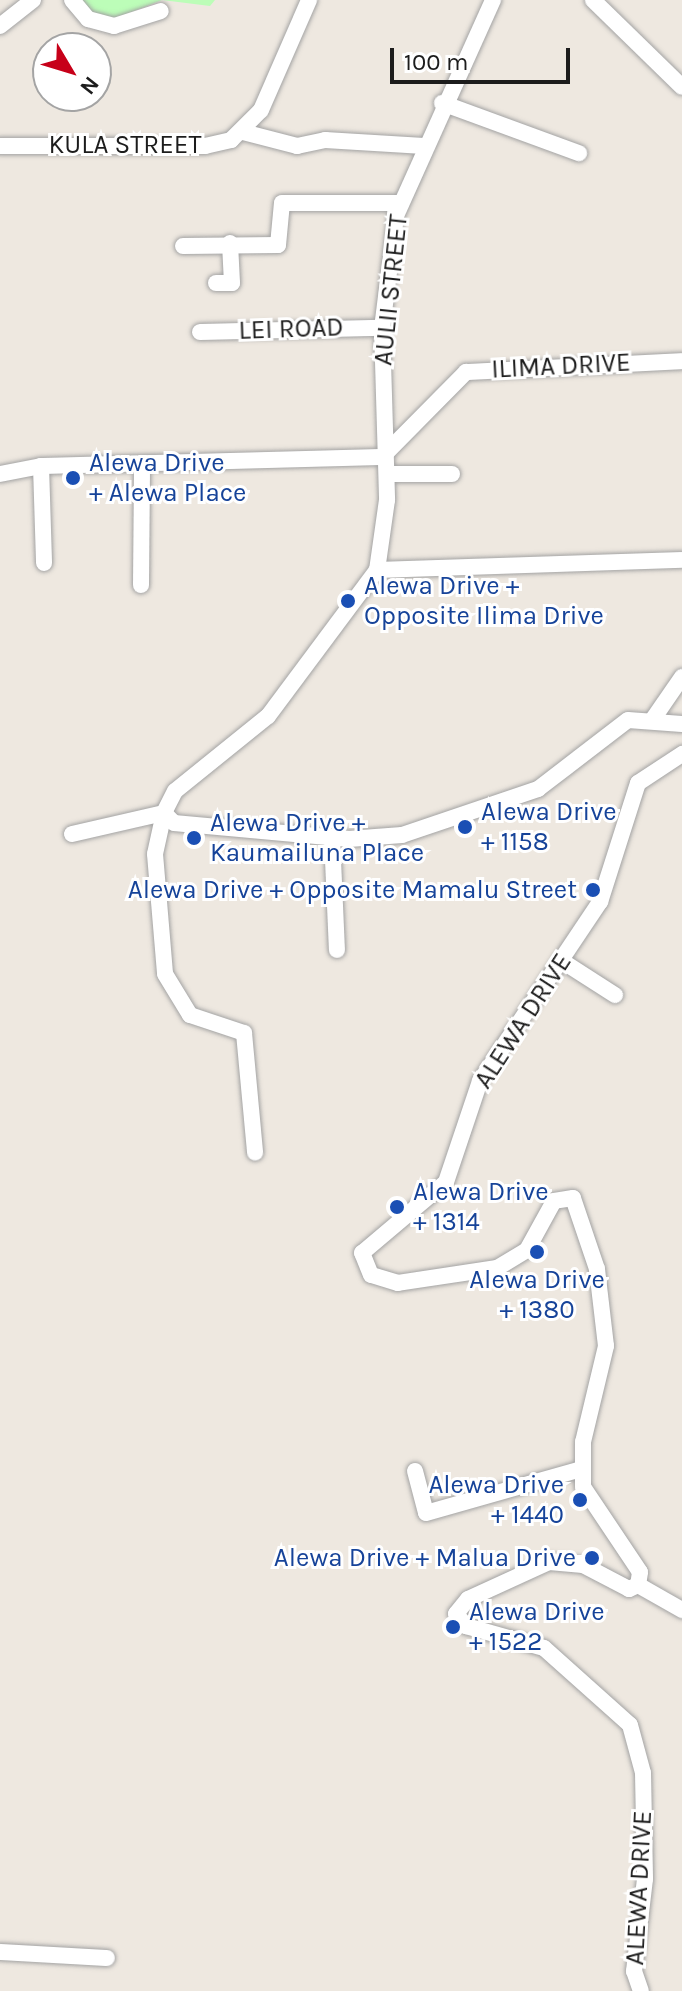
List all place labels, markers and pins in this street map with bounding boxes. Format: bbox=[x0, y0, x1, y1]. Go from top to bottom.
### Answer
place label: Alewa Drive + Alewa Place bbox=[89, 447, 246, 508]
marker: Alewa Drive + Alewa Place bbox=[64, 469, 82, 487]
place label: Alewa Drive + Opposite Ilima Drive bbox=[364, 570, 604, 632]
marker: Alewa Drive + Opposite Ilima Drive bbox=[339, 592, 357, 610]
place label: Alewa Drive + 1158 bbox=[481, 796, 617, 858]
place label: Alewa Drive + Kaumailuna Place bbox=[210, 807, 424, 868]
marker: Alewa Drive + 1158 bbox=[456, 818, 474, 836]
marker: Alewa Drive + Kaumailuna Place bbox=[185, 829, 203, 847]
place label: Alewa Drive + Opposite Mamalu Street bbox=[128, 874, 577, 906]
marker: Alewa Drive + Opposite Mamalu Street bbox=[584, 881, 602, 899]
place label: Alewa Drive + 1314 bbox=[413, 1176, 549, 1238]
marker: Alewa Drive + 1314 bbox=[388, 1198, 406, 1216]
marker: Alewa Drive + 1380 bbox=[528, 1243, 546, 1261]
place label: Alewa Drive + 1380 bbox=[469, 1264, 605, 1326]
place label: Alewa Drive + 1440 bbox=[428, 1469, 564, 1530]
marker: Alewa Drive + 1440 bbox=[571, 1491, 589, 1509]
place label: Alewa Drive + Malua Drive bbox=[274, 1542, 576, 1574]
marker: Alewa Drive + Malua Drive bbox=[583, 1549, 601, 1567]
place label: Alewa Drive + 1522 bbox=[469, 1596, 605, 1658]
marker: Alewa Drive + 1522 bbox=[444, 1618, 462, 1636]

